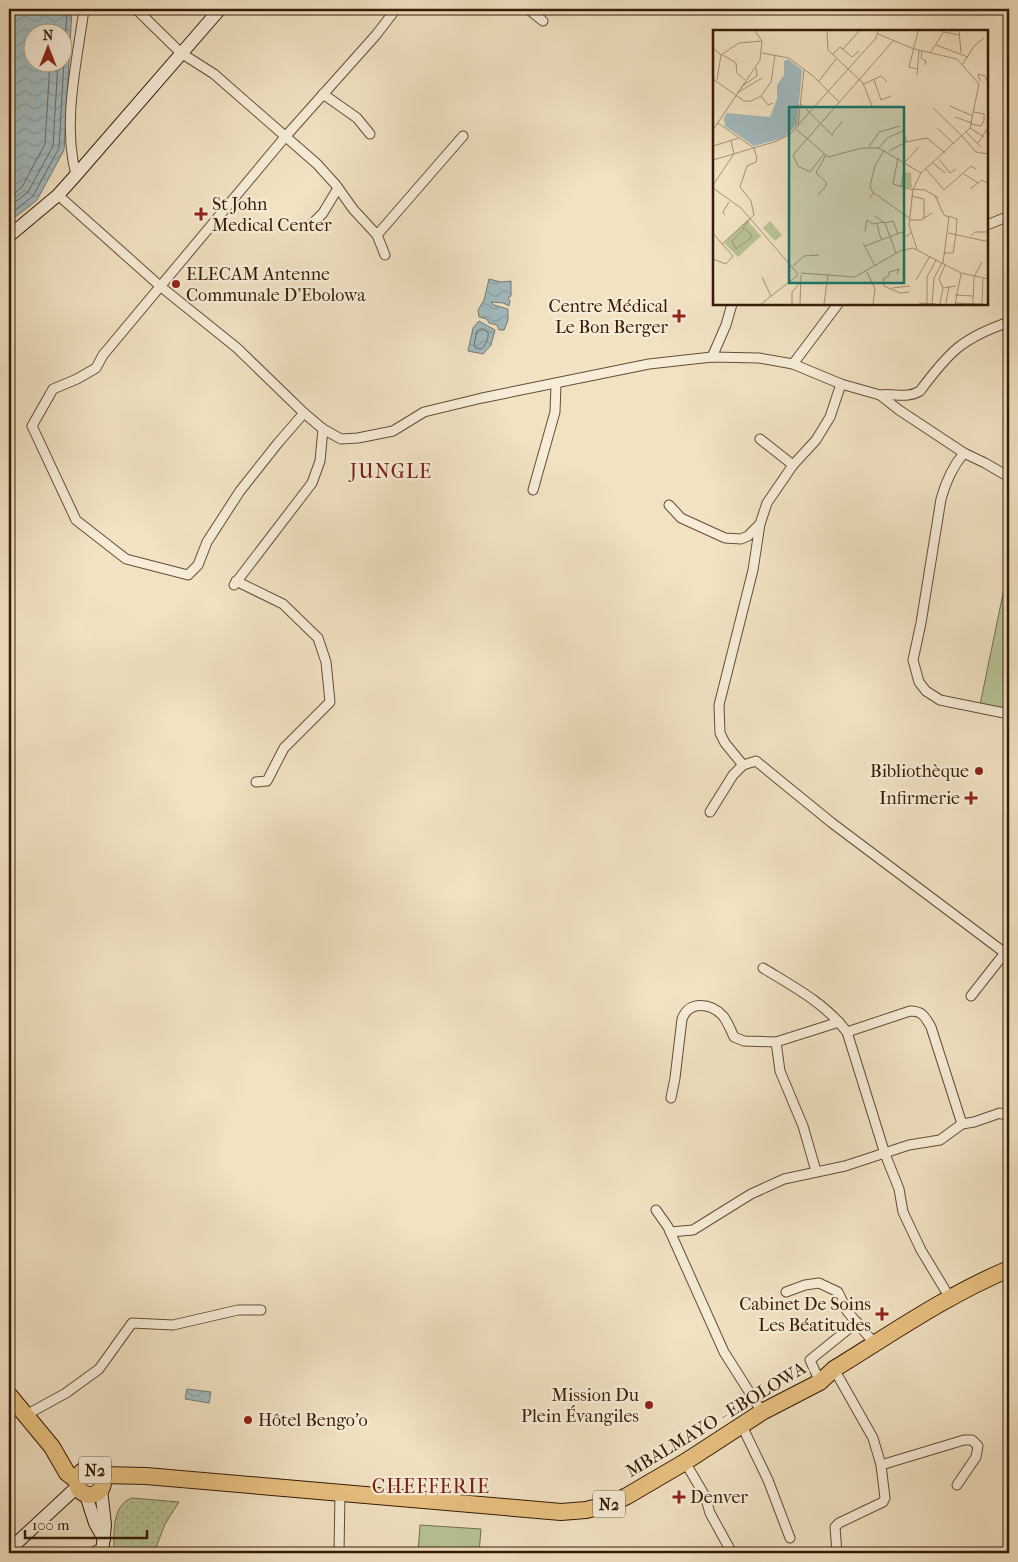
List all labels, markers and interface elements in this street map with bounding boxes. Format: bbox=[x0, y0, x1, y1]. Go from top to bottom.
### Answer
north arrow bbox=[22, 22, 72, 72]
text: N bbox=[43, 27, 54, 44]
inset map bbox=[713, 30, 988, 305]
place label: St John Medical Center bbox=[212, 194, 332, 236]
marker: St John Medical Center bbox=[194, 207, 208, 221]
place label: ELECAM Antenne Communale D’Ebolowa bbox=[186, 264, 366, 306]
marker: ELECAM Antenne Communale D’Ebolowa bbox=[170, 278, 182, 290]
place label: Centre Médical Le Bon Berger bbox=[549, 296, 668, 338]
marker: Centre Médical Le Bon Berger bbox=[672, 309, 686, 323]
district label: JUNGLE bbox=[348, 460, 432, 483]
place label: Bibliothèque bbox=[870, 761, 969, 782]
marker: Bibliothèque bbox=[973, 765, 985, 777]
place label: Infirmerie bbox=[879, 788, 960, 809]
marker: Infirmerie bbox=[964, 791, 978, 805]
place label: Cabinet De Soins Les Béatitudes bbox=[739, 1294, 871, 1336]
marker: Cabinet De Soins Les Béatitudes bbox=[875, 1307, 889, 1321]
street label: MBALMAYO - EBOLOWA bbox=[622, 1358, 810, 1482]
place label: Mission Du Plein Évangiles bbox=[521, 1385, 639, 1427]
marker: Mission Du Plein Évangiles bbox=[643, 1399, 655, 1411]
place label: Hôtel Bengo'o bbox=[258, 1410, 368, 1431]
marker: Hôtel Bengo'o bbox=[242, 1414, 254, 1426]
road number: N2 bbox=[79, 1456, 111, 1484]
district label: CHEFFERIE bbox=[372, 1475, 490, 1498]
place label: Denver bbox=[690, 1487, 748, 1508]
road number: N2 bbox=[593, 1490, 625, 1518]
marker: Denver bbox=[672, 1490, 686, 1504]
scale bar bbox=[25, 1507, 148, 1539]
text: 100 m bbox=[32, 1516, 70, 1534]

